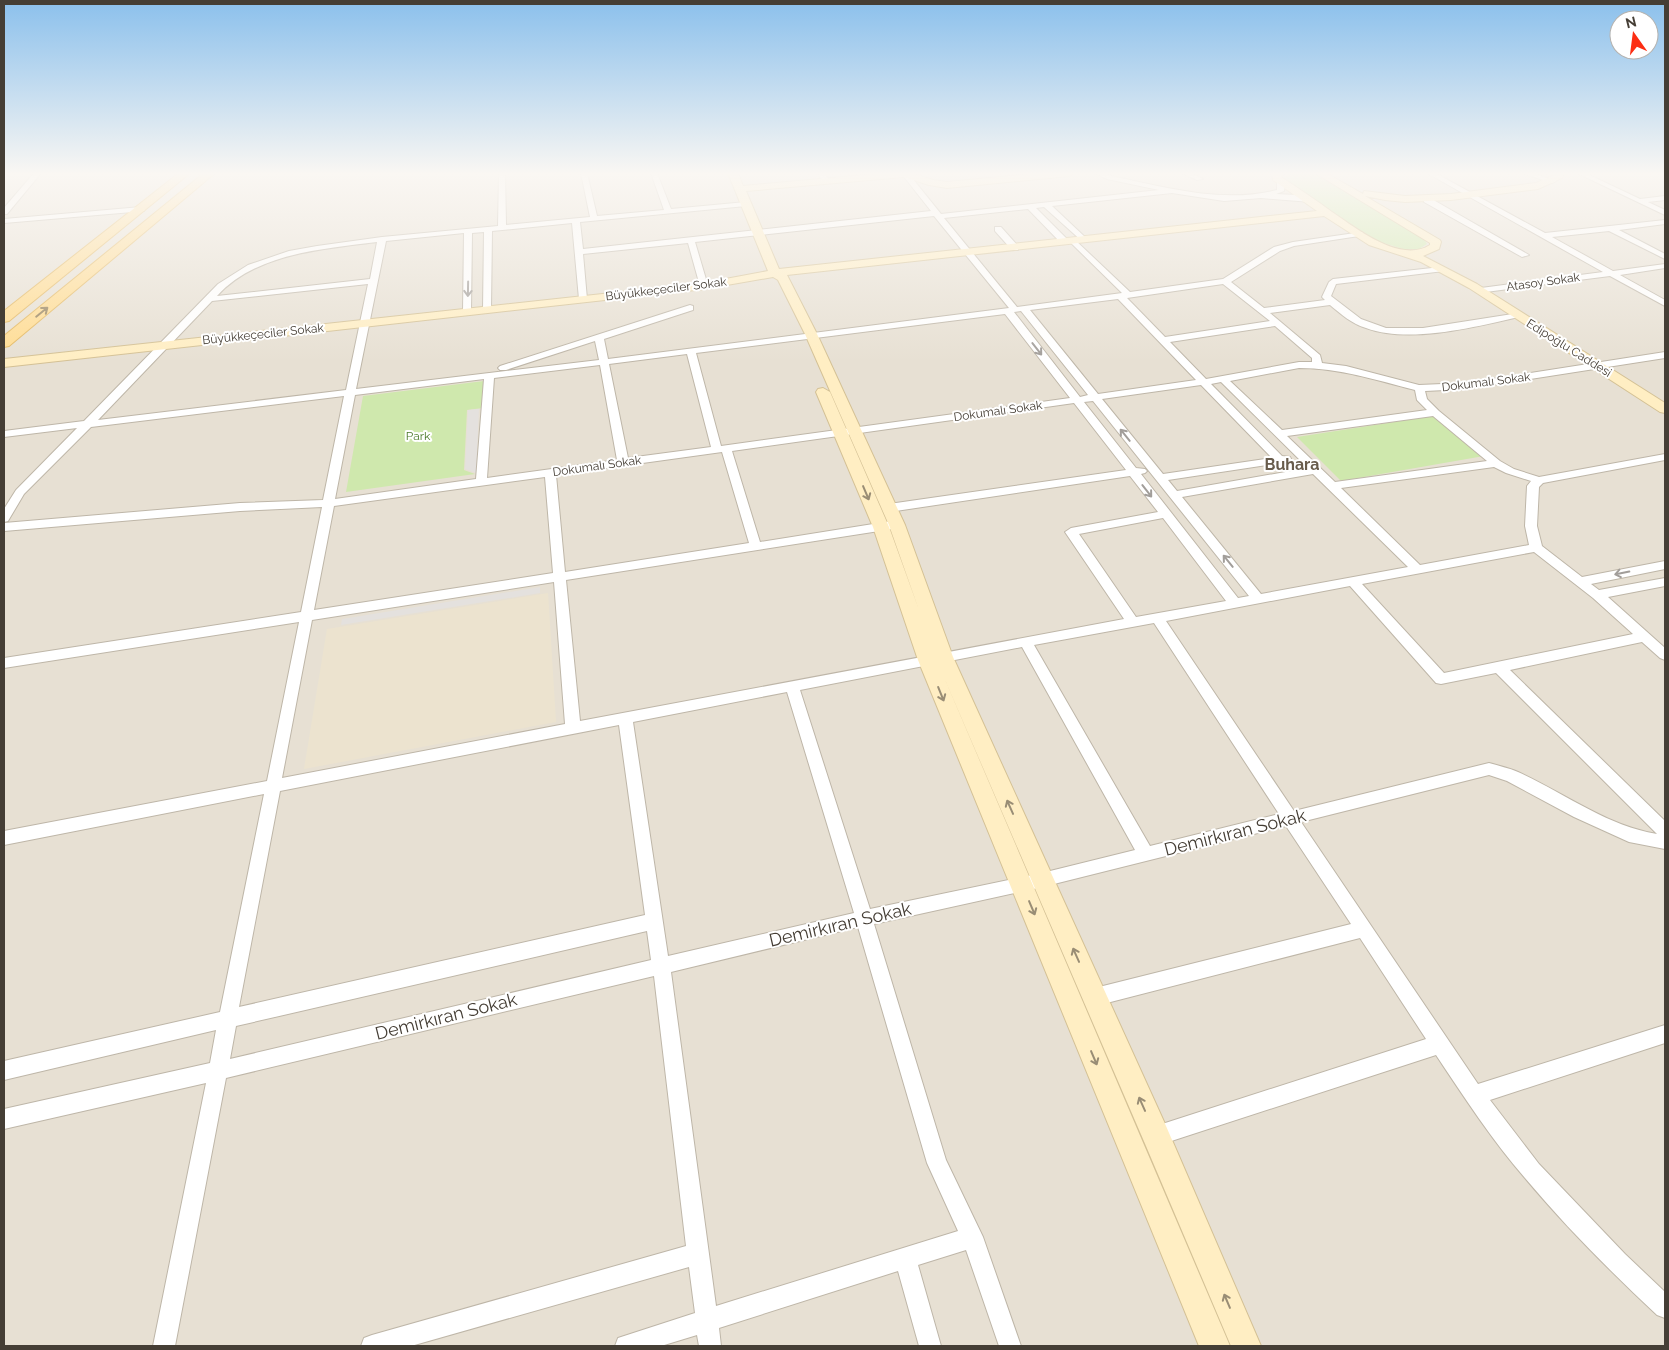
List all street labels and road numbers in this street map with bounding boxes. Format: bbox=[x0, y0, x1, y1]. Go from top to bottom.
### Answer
street label: Atasoy Sokak bbox=[1505, 270, 1581, 294]
street label: Büyükkeçeciler Sokak bbox=[605, 275, 728, 303]
street label: Edipoğlu Caddesi bbox=[1524, 316, 1614, 380]
street label: Büyükkeçeciler Sokak bbox=[202, 321, 325, 347]
street label: Dokumalı Sokak bbox=[1441, 370, 1532, 394]
street label: Dokumalı Sokak bbox=[953, 398, 1044, 424]
street label: Dokumalı Sokak bbox=[552, 453, 643, 479]
street label: Demirkıran Sokak bbox=[1162, 804, 1308, 860]
street label: Demirkıran Sokak bbox=[767, 897, 914, 951]
street label: Demirkıran Sokak bbox=[373, 988, 519, 1044]

